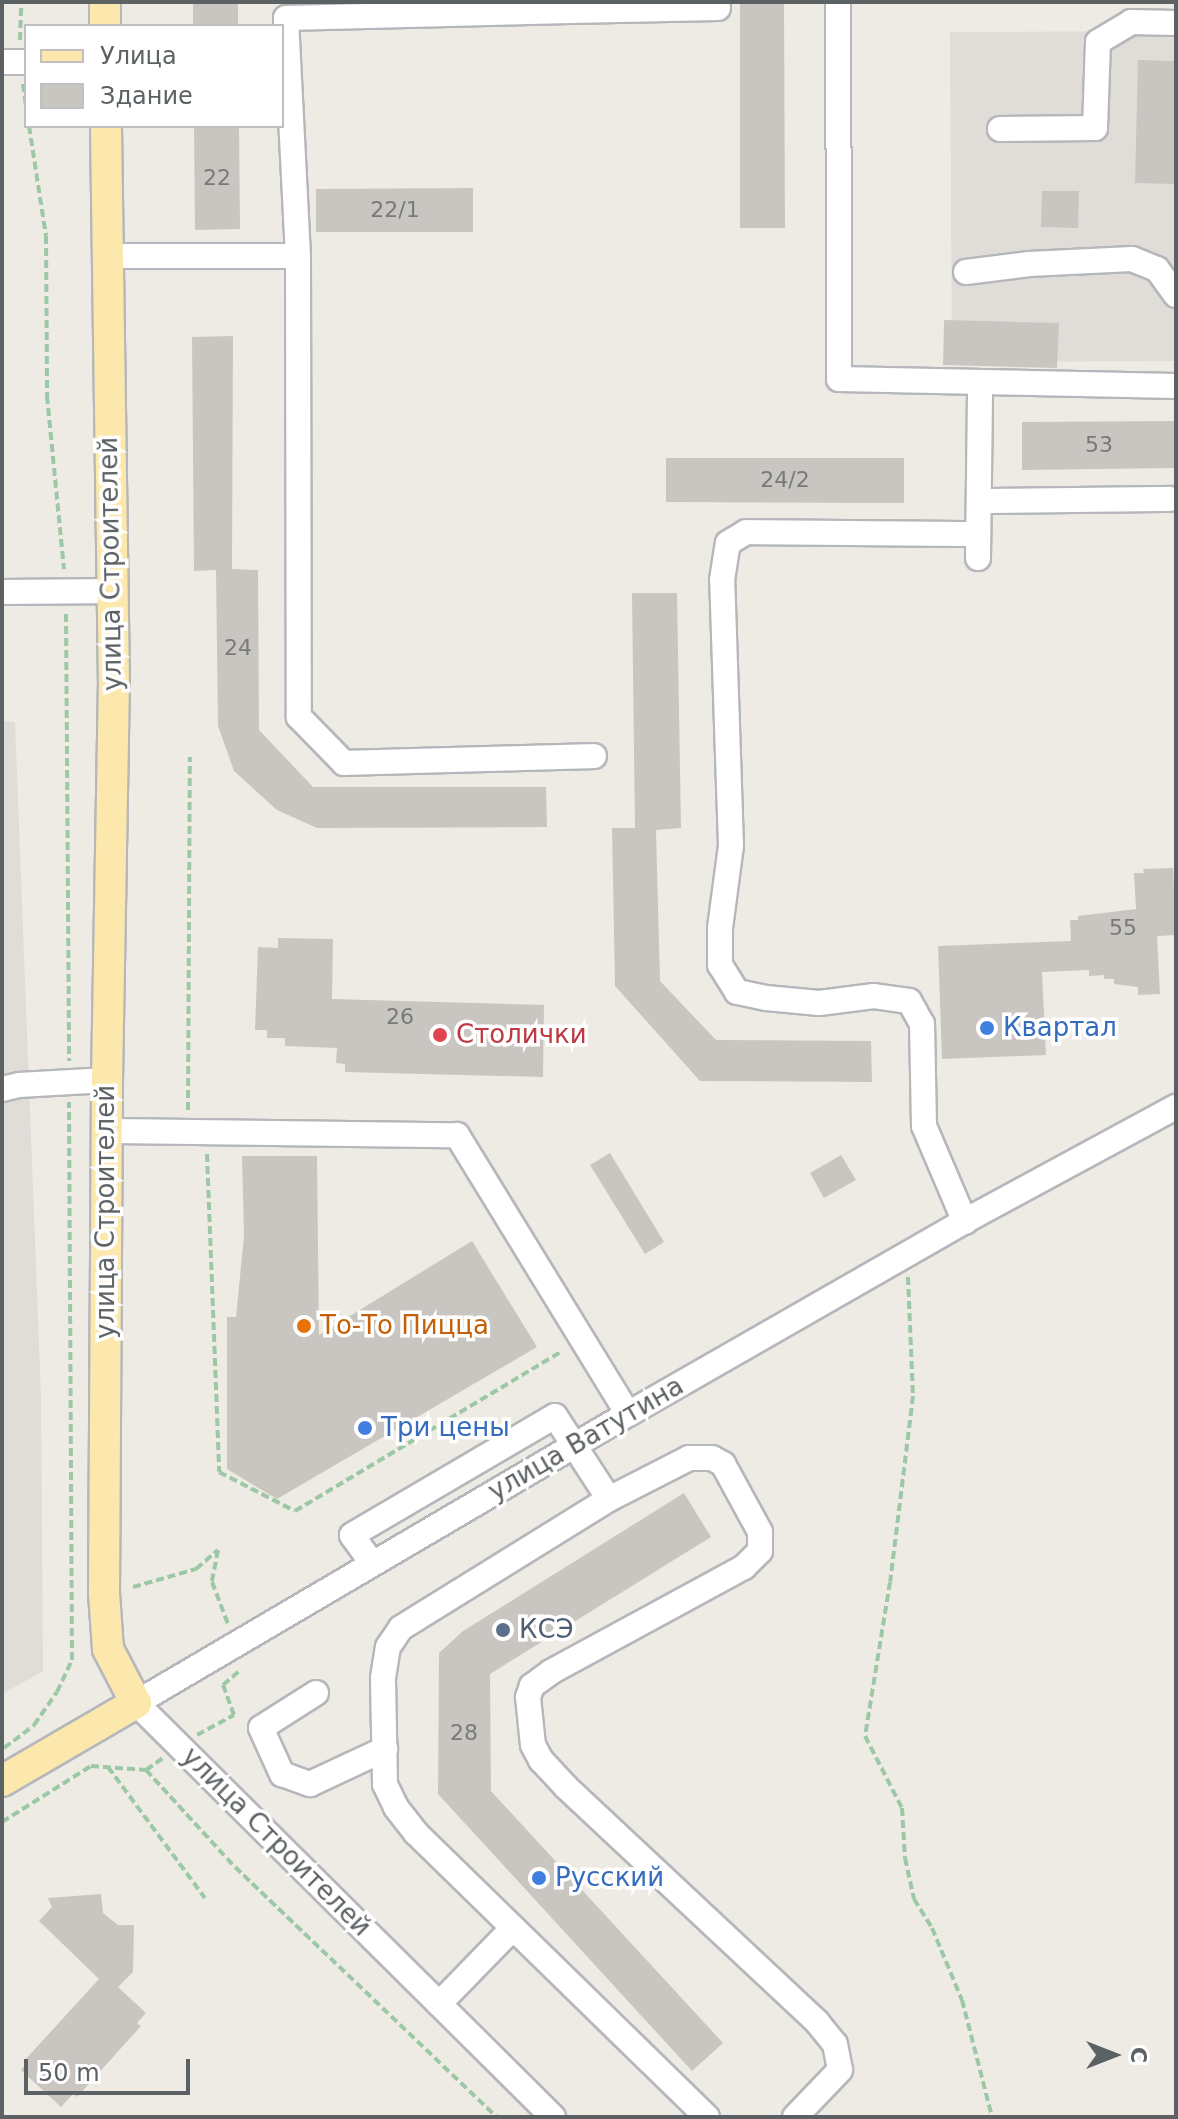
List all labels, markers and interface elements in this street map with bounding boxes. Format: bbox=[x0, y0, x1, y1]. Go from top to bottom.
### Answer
legend bbox=[24, 24, 284, 128]
text: Улица bbox=[100, 42, 177, 70]
text: Здание bbox=[100, 82, 193, 110]
house number: 22 bbox=[203, 165, 231, 191]
house number: 22/1 bbox=[370, 197, 420, 223]
house number: 53 bbox=[1085, 432, 1113, 458]
street label: улица Строителей bbox=[93, 437, 129, 691]
house number: 24/2 bbox=[760, 467, 810, 493]
house number: 24 bbox=[224, 635, 252, 661]
house number: 55 bbox=[1109, 915, 1137, 941]
house number: 26 bbox=[386, 1004, 414, 1030]
place label: Квартал bbox=[1003, 1012, 1117, 1044]
place label: Столички bbox=[456, 1019, 587, 1051]
marker: Квартал bbox=[978, 1019, 996, 1037]
marker: Столички bbox=[431, 1026, 449, 1044]
street label: улица Строителей bbox=[90, 1085, 122, 1339]
place label: То-То Пицца bbox=[320, 1310, 489, 1342]
marker: То-То Пицца bbox=[295, 1317, 313, 1335]
street label: улица Ватутина bbox=[483, 1370, 689, 1508]
place label: Три цены bbox=[381, 1412, 510, 1444]
marker: Три цены bbox=[356, 1419, 374, 1437]
place label: КСЭ bbox=[519, 1614, 574, 1646]
marker: КСЭ bbox=[494, 1621, 512, 1639]
house number: 28 bbox=[450, 1720, 478, 1746]
street label: улица Строителей bbox=[175, 1741, 377, 1943]
place label: Русский bbox=[555, 1862, 664, 1894]
marker: Русский bbox=[530, 1869, 548, 1887]
north arrow bbox=[1074, 2015, 1154, 2095]
scale bar bbox=[28, 2043, 194, 2093]
text: С bbox=[1126, 2047, 1151, 2063]
text: 50 m bbox=[38, 2059, 100, 2087]

